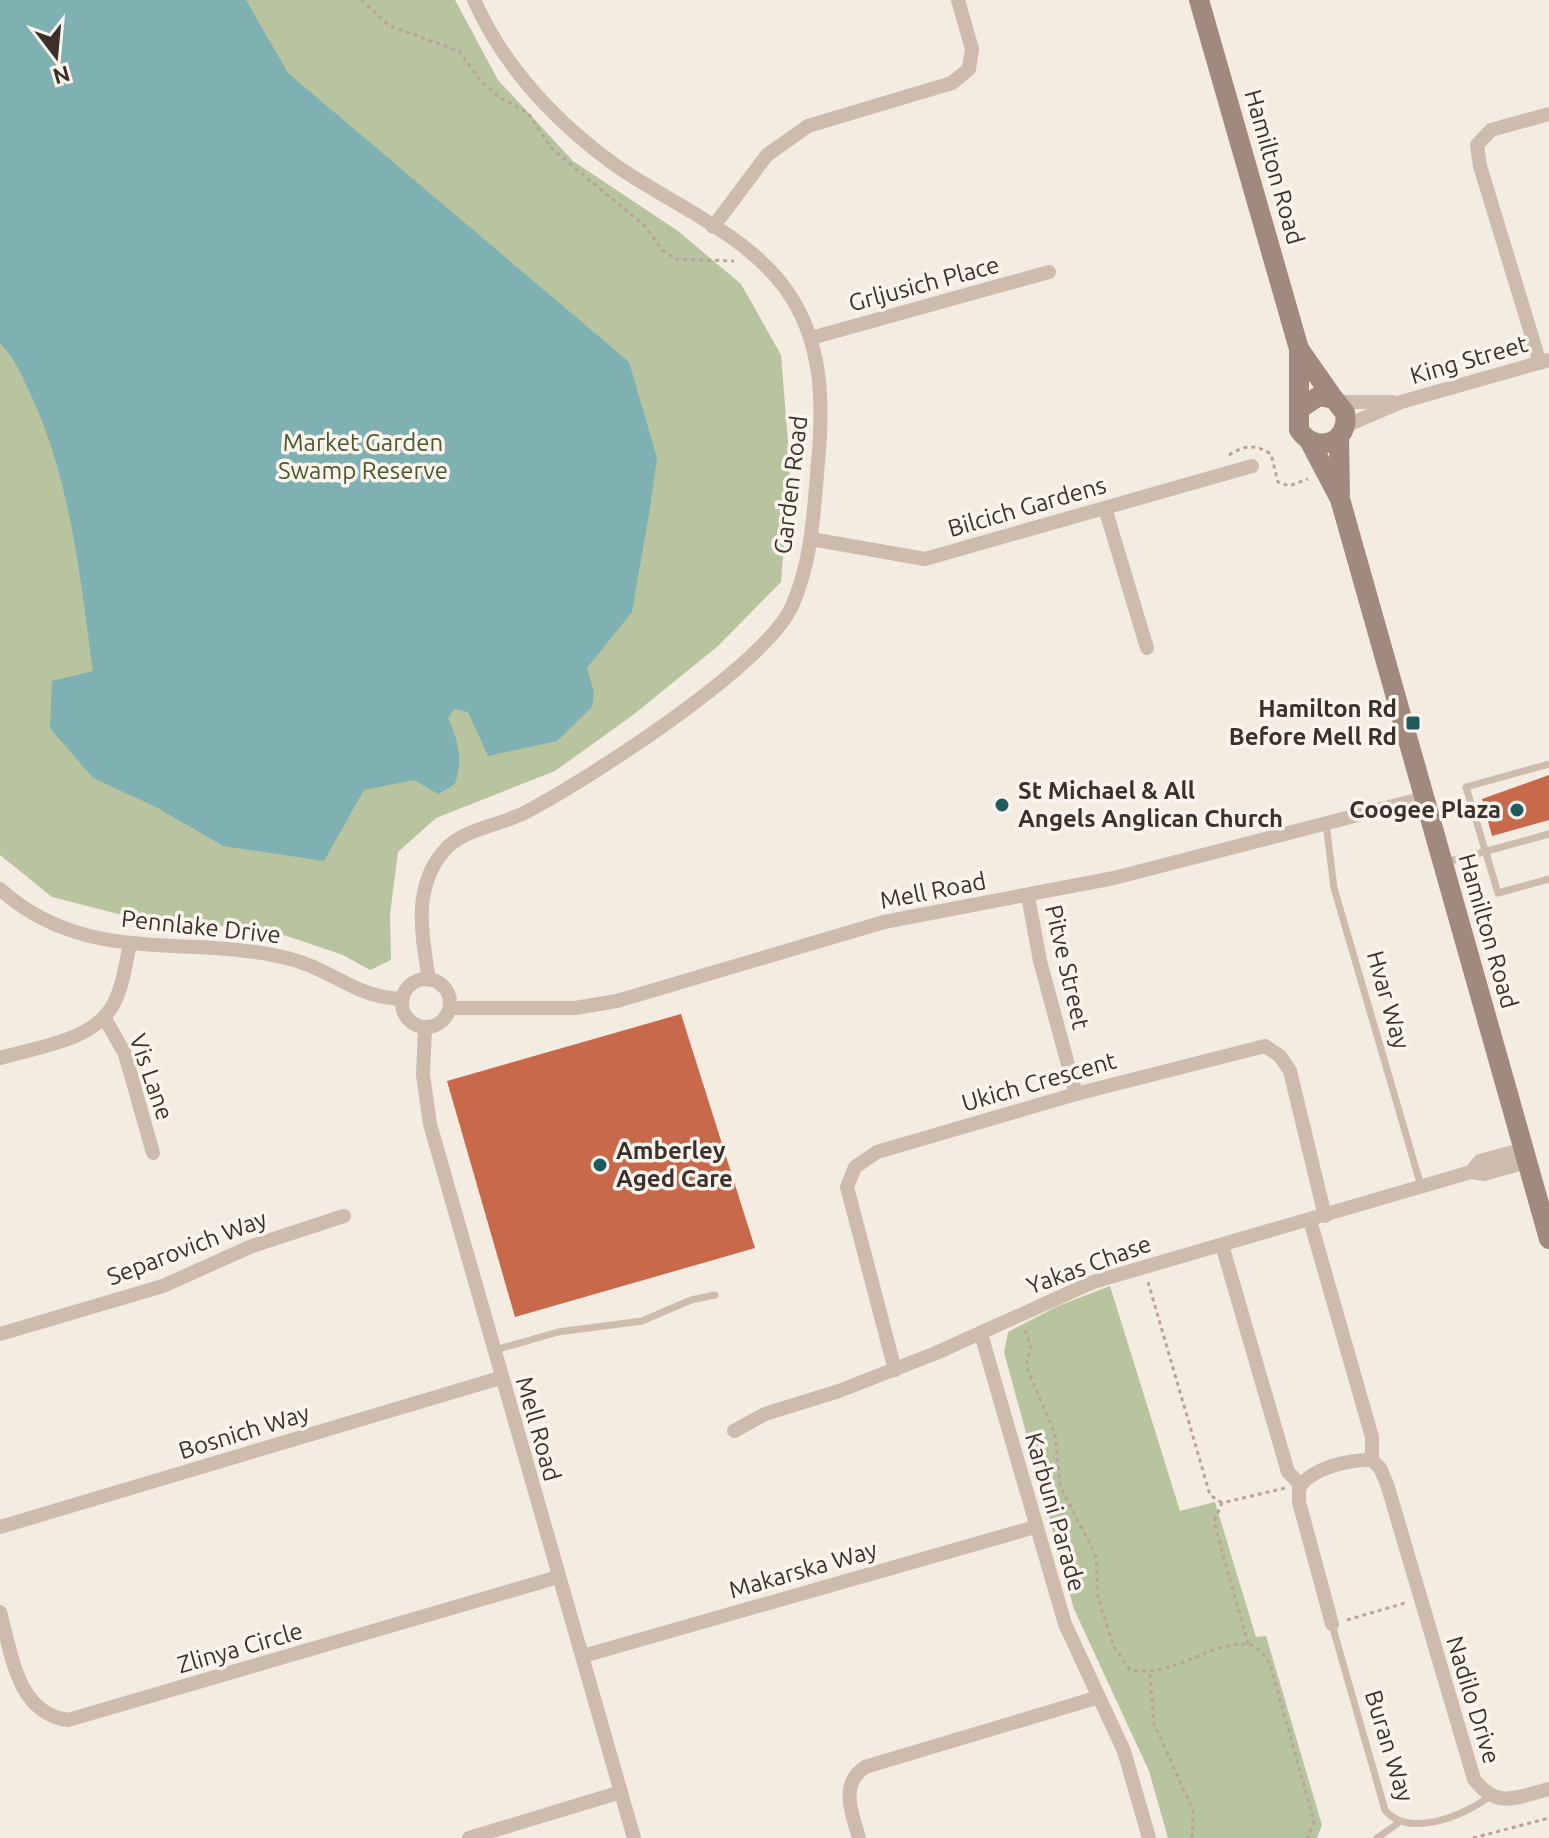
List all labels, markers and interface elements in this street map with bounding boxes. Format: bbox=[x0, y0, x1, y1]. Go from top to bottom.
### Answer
north arrow bbox=[16, 16, 96, 96]
text: N bbox=[50, 61, 73, 90]
street label: Hamilton Road bbox=[1239, 86, 1309, 247]
street label: Grljusich Place bbox=[846, 250, 1002, 317]
street label: King Street bbox=[1407, 330, 1531, 389]
street label: Garden Road bbox=[769, 414, 812, 556]
park label: Market Garden Swamp Reserve bbox=[278, 429, 448, 484]
street label: Bilcich Gardens bbox=[945, 471, 1109, 542]
place label: Hamilton Rd Before Mell Rd bbox=[1229, 695, 1397, 750]
marker: Hamilton Rd Before Mell Rd bbox=[1404, 714, 1422, 732]
place label: St Michael & All Angels Anglican Church bbox=[1018, 777, 1283, 832]
marker: St Michael & All Angels Anglican Church bbox=[993, 796, 1011, 814]
place label: Coogee Plaza bbox=[1349, 796, 1501, 823]
marker: Coogee Plaza bbox=[1508, 801, 1526, 819]
street label: Hamilton Road bbox=[1453, 850, 1523, 1011]
street label: Mell Road bbox=[878, 867, 988, 914]
street label: Pitve Street bbox=[1040, 902, 1095, 1032]
street label: Pennlake Drive bbox=[120, 905, 282, 948]
street label: Hvar Way bbox=[1362, 948, 1415, 1053]
street label: Vis Lane bbox=[124, 1030, 179, 1123]
street label: Ukich Crescent bbox=[958, 1046, 1120, 1116]
place label: Amberley Aged Care bbox=[616, 1137, 733, 1192]
marker: Amberley Aged Care bbox=[591, 1156, 609, 1174]
street label: Separovich Way bbox=[103, 1205, 271, 1290]
street label: Yakas Chase bbox=[1023, 1230, 1155, 1299]
street label: Mell Road bbox=[511, 1373, 566, 1484]
street label: Bosnich Way bbox=[175, 1399, 313, 1464]
street label: Karbuni Parade bbox=[1020, 1429, 1091, 1594]
street label: Makarska Way bbox=[726, 1535, 880, 1604]
street label: Zlinya Circle bbox=[174, 1617, 306, 1678]
street label: Nadilo Drive bbox=[1441, 1633, 1506, 1767]
street label: Buran Way bbox=[1360, 1687, 1419, 1805]

